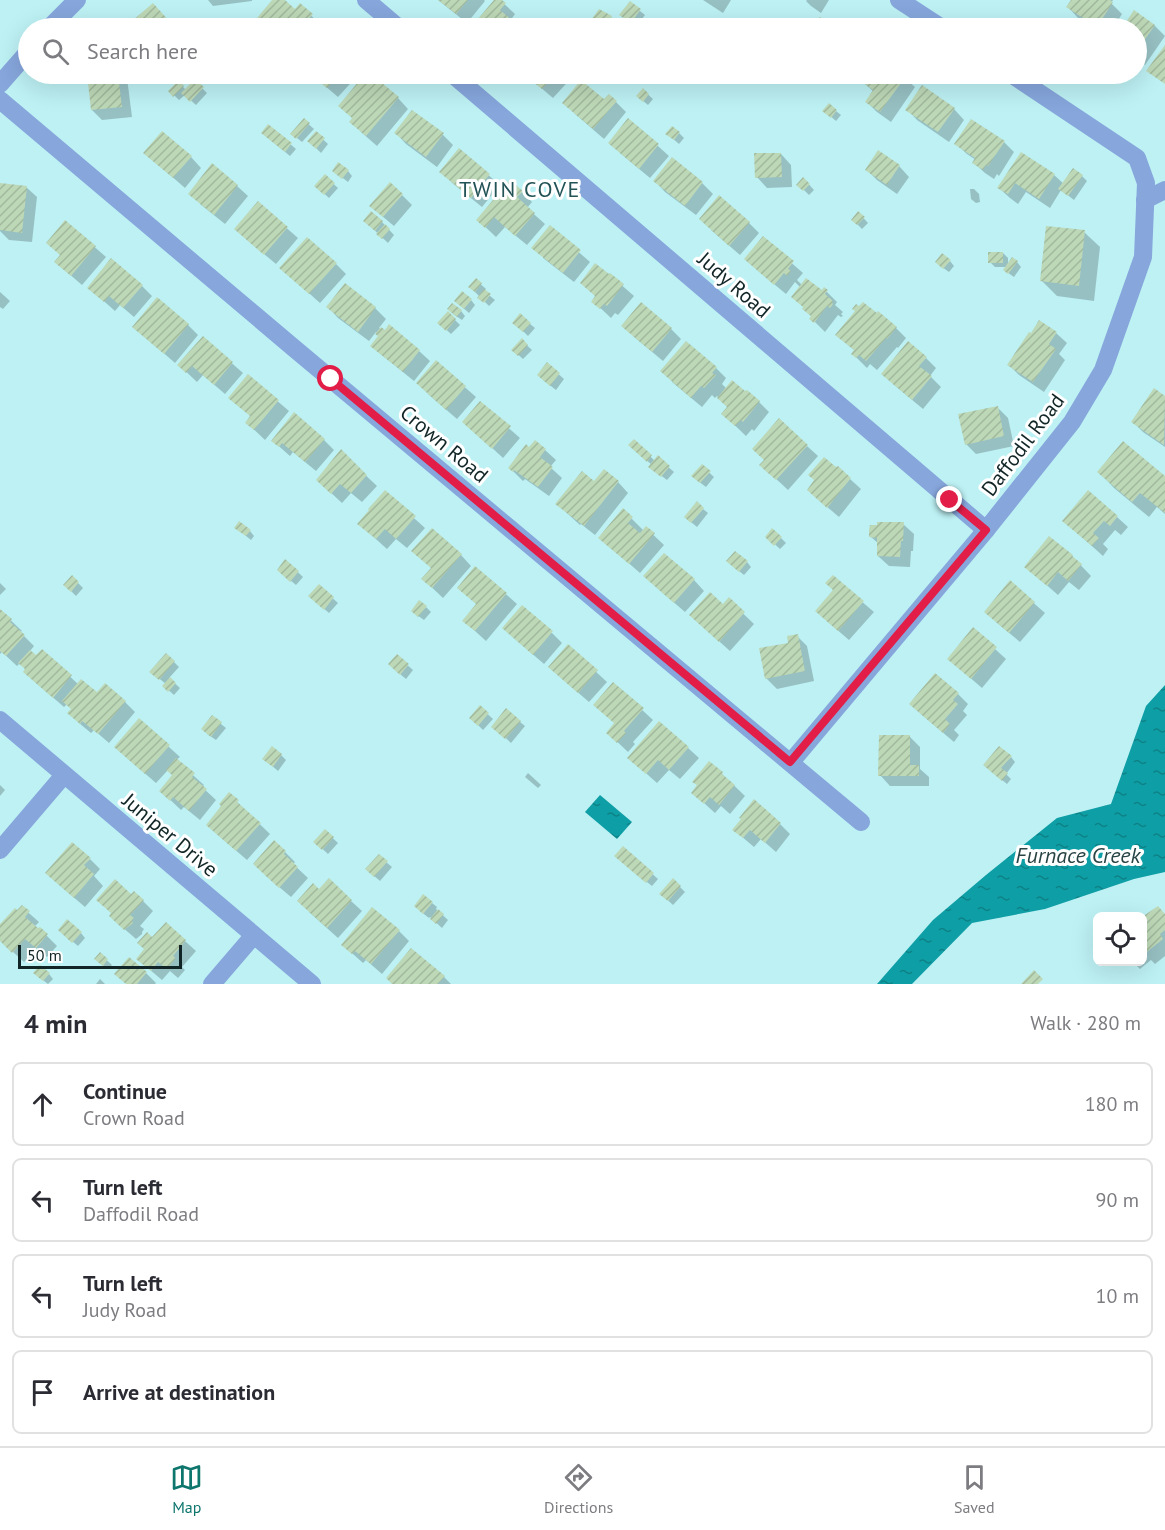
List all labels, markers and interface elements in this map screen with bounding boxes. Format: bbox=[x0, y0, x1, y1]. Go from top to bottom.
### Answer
search box bbox=[18, 18, 1147, 84]
icon: search bbox=[39, 35, 72, 68]
text: Search here bbox=[87, 37, 198, 65]
district label: TWIN COVE bbox=[459, 175, 581, 203]
street label: Judy Road bbox=[692, 245, 776, 324]
route start bbox=[317, 365, 343, 391]
street label: Daffodil Road bbox=[975, 388, 1070, 501]
street label: Crown Road bbox=[395, 399, 494, 488]
route end bbox=[936, 486, 962, 512]
street label: Juniper Drive bbox=[116, 786, 224, 882]
water label: Furnace Creek bbox=[1016, 841, 1142, 869]
map controls bbox=[1093, 912, 1147, 966]
button: locate bbox=[1093, 912, 1147, 966]
scale bar bbox=[18, 942, 182, 970]
text: 50 m bbox=[27, 945, 62, 965]
text: 4 min bbox=[24, 1007, 87, 1040]
text: Walk · 280 m bbox=[1030, 1010, 1141, 1036]
text: Continue bbox=[83, 1077, 167, 1105]
icon: ahead bbox=[26, 1088, 59, 1121]
text: 180 m bbox=[1085, 1091, 1139, 1117]
text: Crown Road bbox=[83, 1105, 185, 1131]
text: Turn left bbox=[83, 1173, 163, 1201]
icon: left bbox=[26, 1184, 59, 1217]
text: 90 m bbox=[1096, 1187, 1139, 1213]
text: Daffodil Road bbox=[83, 1201, 199, 1227]
text: Turn left bbox=[83, 1269, 163, 1297]
icon: left bbox=[26, 1280, 59, 1313]
text: 10 m bbox=[1096, 1283, 1139, 1309]
text: Judy Road bbox=[83, 1297, 167, 1323]
icon: arrive bbox=[26, 1376, 59, 1409]
text: Arrive at destination bbox=[83, 1378, 275, 1406]
tab: Map bbox=[170, 1461, 203, 1517]
tab: Directions bbox=[544, 1461, 613, 1517]
tab: Saved bbox=[954, 1461, 995, 1517]

